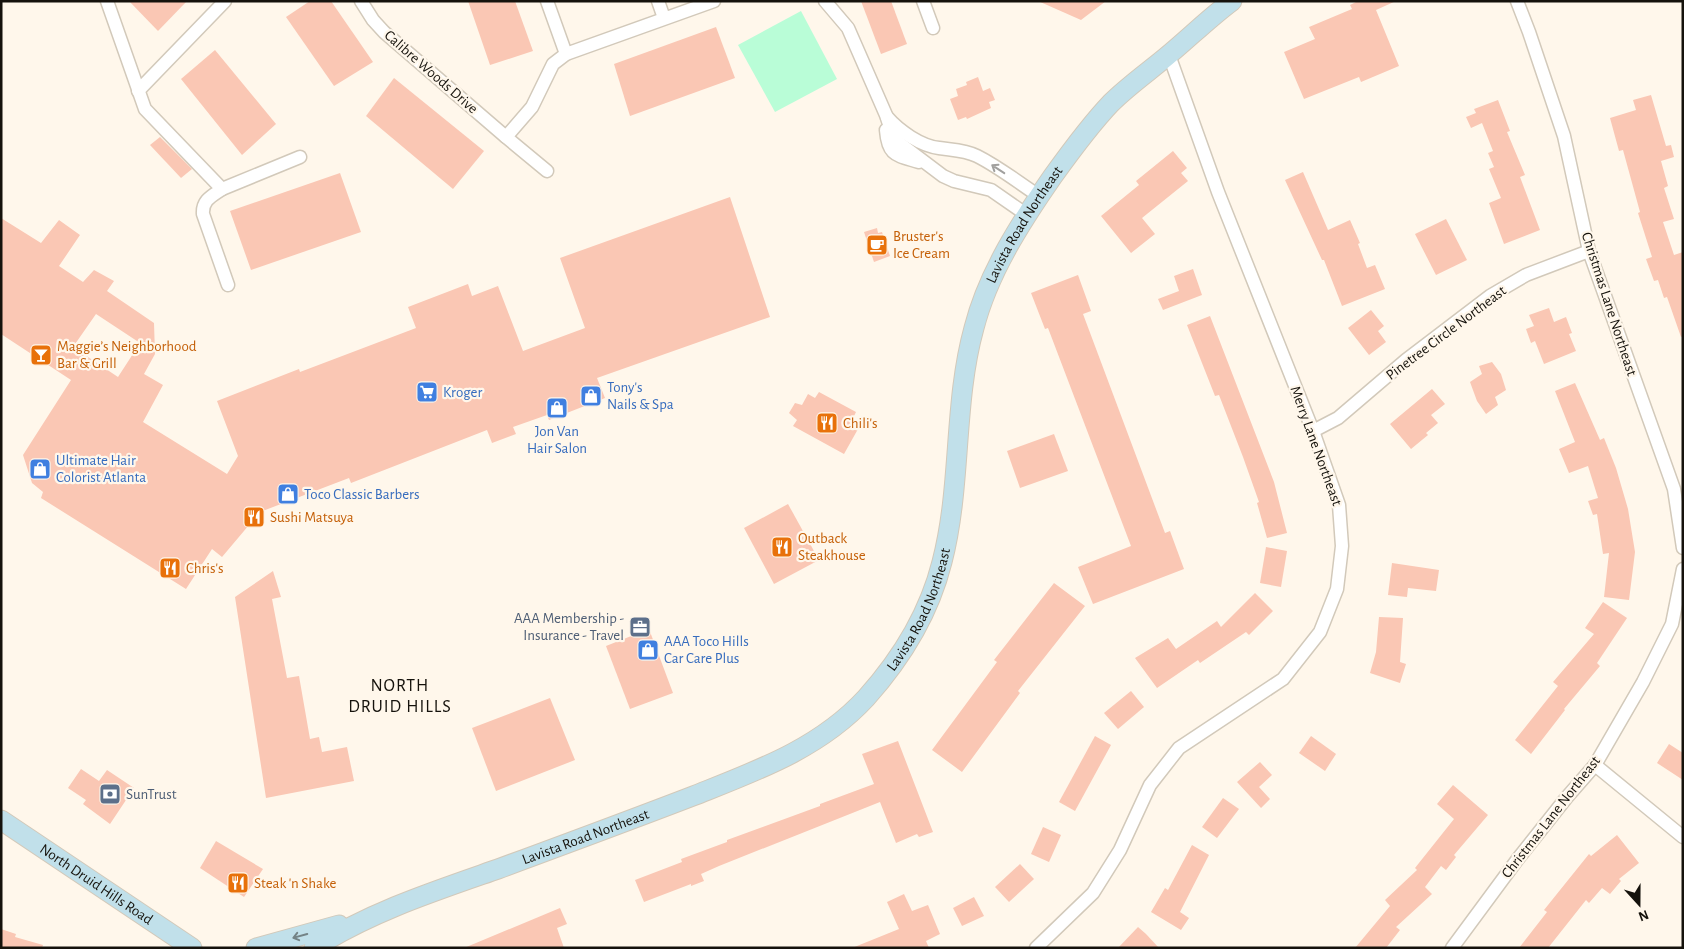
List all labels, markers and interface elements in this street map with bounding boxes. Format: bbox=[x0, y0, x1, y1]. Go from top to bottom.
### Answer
street label: Calibre Woods Drive bbox=[381, 28, 481, 117]
street label: Lavista Road Northeast bbox=[983, 163, 1065, 285]
one-way arrow bbox=[992, 164, 1006, 174]
place label: Bruster's Ice Cream bbox=[893, 229, 950, 261]
street label: Christmas Lane Northeast bbox=[1579, 230, 1639, 378]
cafe icon: Bruster's Ice Cream bbox=[865, 233, 889, 257]
street label: Pinetree Circle Northeast bbox=[1383, 283, 1509, 383]
place label: Maggie’s Neighborhood Bar & Grill bbox=[57, 339, 197, 371]
bar icon: Maggie’s Neighborhood Bar & Grill bbox=[29, 343, 53, 367]
supermarket icon: Kroger bbox=[415, 380, 439, 404]
place label: Tony's Nails & Spa bbox=[607, 380, 674, 412]
shop icon: Tony's Nails & Spa bbox=[579, 384, 603, 408]
street label: Merry Lane Northeast bbox=[1287, 384, 1345, 508]
place label: Kroger bbox=[443, 385, 482, 400]
shop icon: Jon Van Hair Salon bbox=[545, 396, 569, 420]
restaurant icon: Chili's bbox=[815, 411, 839, 435]
place label: Chili's bbox=[843, 416, 878, 431]
place label: Jon Van Hair Salon bbox=[527, 424, 587, 456]
place label: Ultimate Hair Colorist Atlanta bbox=[56, 453, 146, 485]
shop icon: Ultimate Hair Colorist Atlanta bbox=[28, 457, 52, 481]
shop icon: Toco Classic Barbers bbox=[276, 482, 300, 506]
place label: Toco Classic Barbers bbox=[304, 487, 419, 502]
restaurant icon: Sushi Matsuya bbox=[242, 505, 266, 529]
place label: Sushi Matsuya bbox=[270, 510, 354, 525]
place label: Outback Steakhouse bbox=[798, 531, 866, 563]
restaurant icon: Outback Steakhouse bbox=[770, 535, 794, 559]
street label: Lavista Road Northeast bbox=[884, 547, 953, 674]
restaurant icon: Chris's bbox=[158, 556, 182, 580]
place label: Chris's bbox=[186, 561, 224, 576]
place label: AAA Membership - Insurance - Travel bbox=[514, 611, 624, 643]
office icon: AAA Membership - Insurance - Travel bbox=[628, 615, 652, 639]
place label: AAA Toco Hills Car Care Plus bbox=[664, 634, 749, 666]
shop icon: AAA Toco Hills Car Care Plus bbox=[636, 638, 660, 662]
district label: NORTH DRUID HILLS bbox=[348, 677, 452, 716]
street label: Christmas Lane Northeast bbox=[1499, 753, 1603, 881]
bank icon: SunTrust bbox=[98, 782, 122, 806]
place label: SunTrust bbox=[126, 787, 177, 802]
street label: Lavista Road Northeast bbox=[520, 806, 651, 867]
street label: North Druid Hills Road bbox=[37, 841, 156, 927]
restaurant icon: Steak 'n Shake bbox=[226, 871, 250, 895]
place label: Steak 'n Shake bbox=[254, 876, 336, 891]
north arrow bbox=[1614, 879, 1664, 929]
text: N bbox=[1636, 907, 1650, 923]
one-way arrow bbox=[293, 931, 309, 941]

